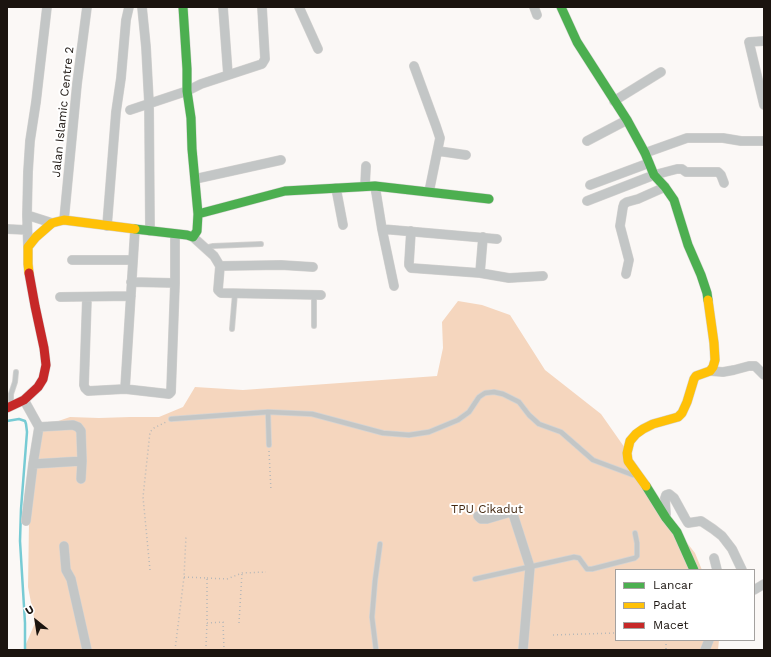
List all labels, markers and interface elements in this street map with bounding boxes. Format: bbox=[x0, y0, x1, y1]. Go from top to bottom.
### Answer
street label: Jalan Islamic Centre 2 bbox=[49, 46, 77, 178]
park label: TPU Cikadut bbox=[451, 502, 523, 516]
legend bbox=[615, 569, 755, 641]
text: Lancar bbox=[653, 578, 693, 592]
text: Padat bbox=[653, 598, 686, 612]
north arrow bbox=[16, 601, 56, 641]
text: U bbox=[23, 603, 36, 618]
text: Macet bbox=[653, 618, 688, 632]

